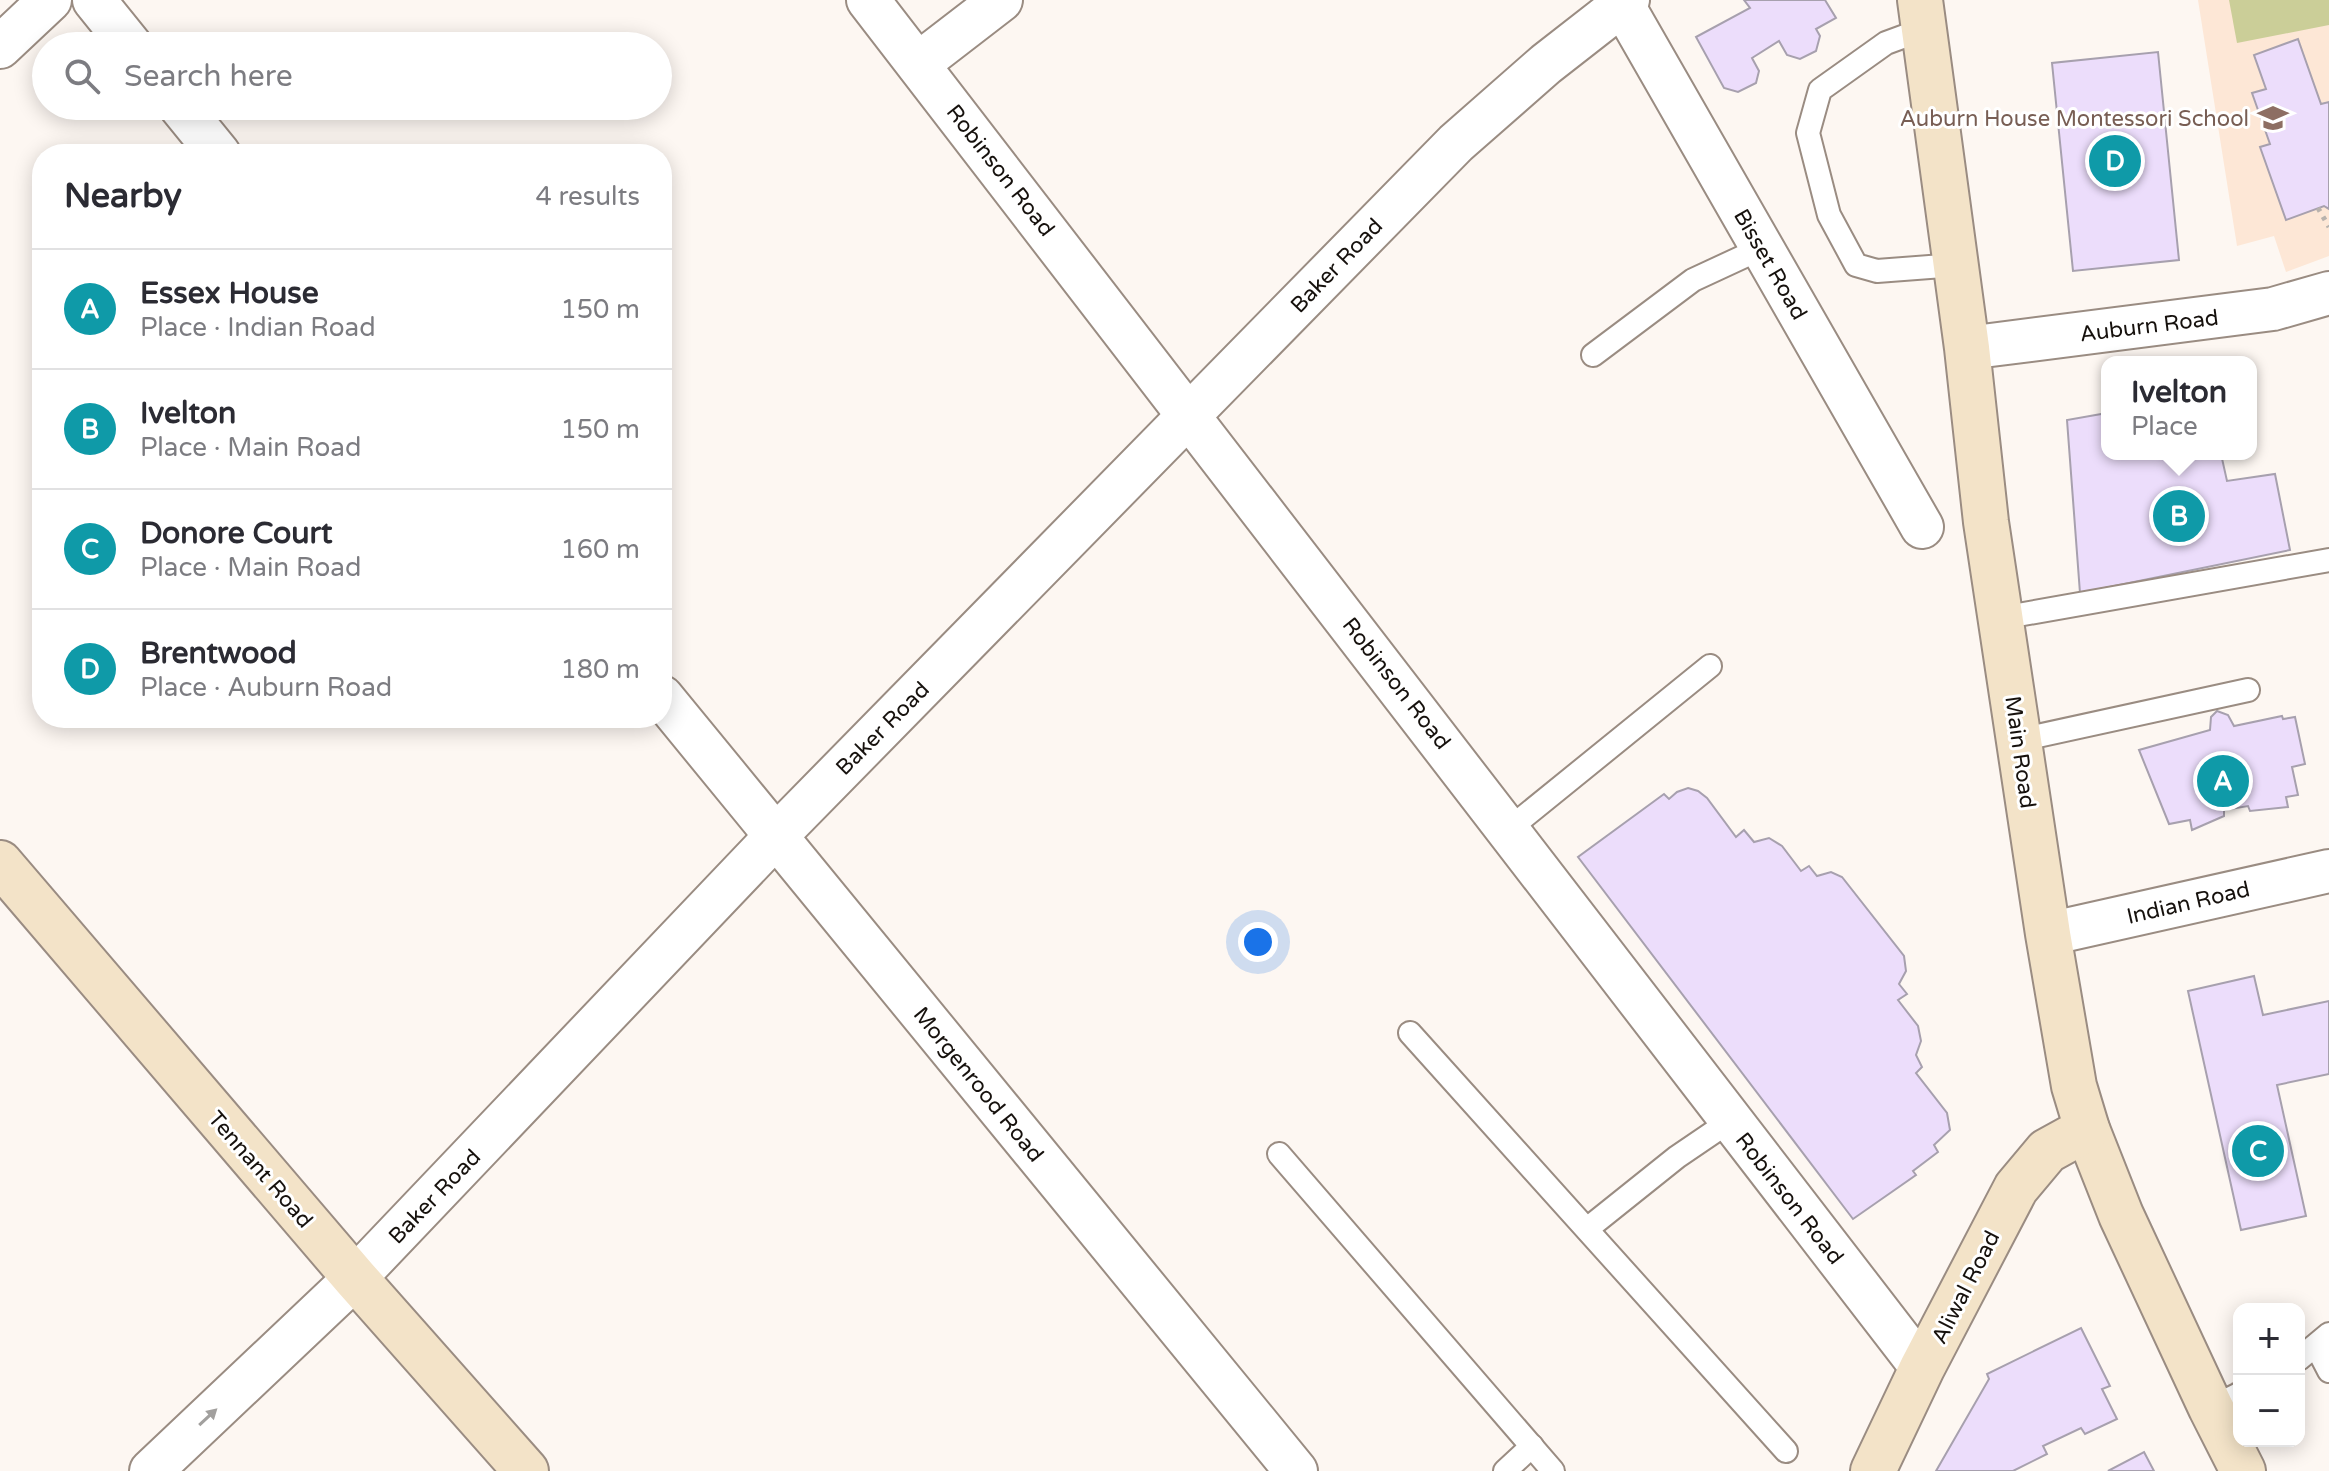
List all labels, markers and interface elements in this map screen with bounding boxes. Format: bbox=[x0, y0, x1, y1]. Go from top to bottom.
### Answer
search box bbox=[32, 32, 672, 120]
icon: search bbox=[60, 54, 104, 98]
text: Search here bbox=[124, 58, 293, 95]
street label: Robinson Road bbox=[941, 100, 1060, 242]
school or university icon: Auburn House Montessori School bbox=[2256, 101, 2290, 135]
place label: Auburn House Montessori School bbox=[1900, 106, 2249, 132]
pin: D bbox=[2089, 131, 2141, 191]
text: Nearby bbox=[64, 176, 182, 217]
text: 4 results bbox=[535, 181, 640, 212]
street label: Bisset Road bbox=[1728, 205, 1812, 324]
street label: Baker Road bbox=[1285, 213, 1388, 318]
text: Essex House bbox=[140, 275, 319, 312]
text: A bbox=[80, 294, 100, 325]
text: 150 m bbox=[560, 294, 640, 325]
street label: Auburn Road bbox=[2078, 305, 2220, 347]
text: Place · Indian Road bbox=[140, 312, 376, 343]
popup bbox=[2101, 356, 2257, 460]
text: Ivelton bbox=[2131, 374, 2227, 411]
text: Ivelton bbox=[140, 395, 236, 432]
text: Place bbox=[2131, 411, 2198, 442]
text: B bbox=[81, 414, 99, 445]
text: 150 m bbox=[560, 414, 640, 445]
text: Place · Main Road bbox=[140, 432, 361, 463]
pin: B bbox=[2153, 486, 2205, 546]
text: Donore Court bbox=[140, 515, 332, 552]
text: C bbox=[81, 534, 99, 565]
text: 160 m bbox=[560, 534, 640, 565]
text: Place · Main Road bbox=[140, 552, 361, 583]
street label: Robinson Road bbox=[1337, 613, 1456, 755]
text: Brentwood bbox=[140, 635, 297, 672]
text: D bbox=[80, 654, 100, 685]
text: 180 m bbox=[560, 654, 640, 685]
text: Place · Auburn Road bbox=[140, 672, 392, 703]
street label: Baker Road bbox=[831, 677, 935, 781]
street label: Main Road bbox=[1999, 694, 2041, 810]
pin: A bbox=[2197, 751, 2249, 811]
street label: Indian Road bbox=[2124, 876, 2252, 930]
your location bbox=[1238, 922, 1278, 962]
street label: Morgenrood Road bbox=[908, 1002, 1049, 1167]
street label: Tennant Road bbox=[202, 1106, 318, 1233]
pin: C bbox=[2232, 1121, 2284, 1181]
street label: Robinson Road bbox=[1730, 1128, 1849, 1270]
street label: Baker Road bbox=[383, 1144, 486, 1249]
street label: Aliwal Road bbox=[1926, 1227, 2005, 1348]
map controls bbox=[2233, 1303, 2305, 1447]
button: + bbox=[2233, 1303, 2305, 1375]
button: − bbox=[2233, 1375, 2305, 1447]
one-way arrow bbox=[198, 1409, 217, 1427]

